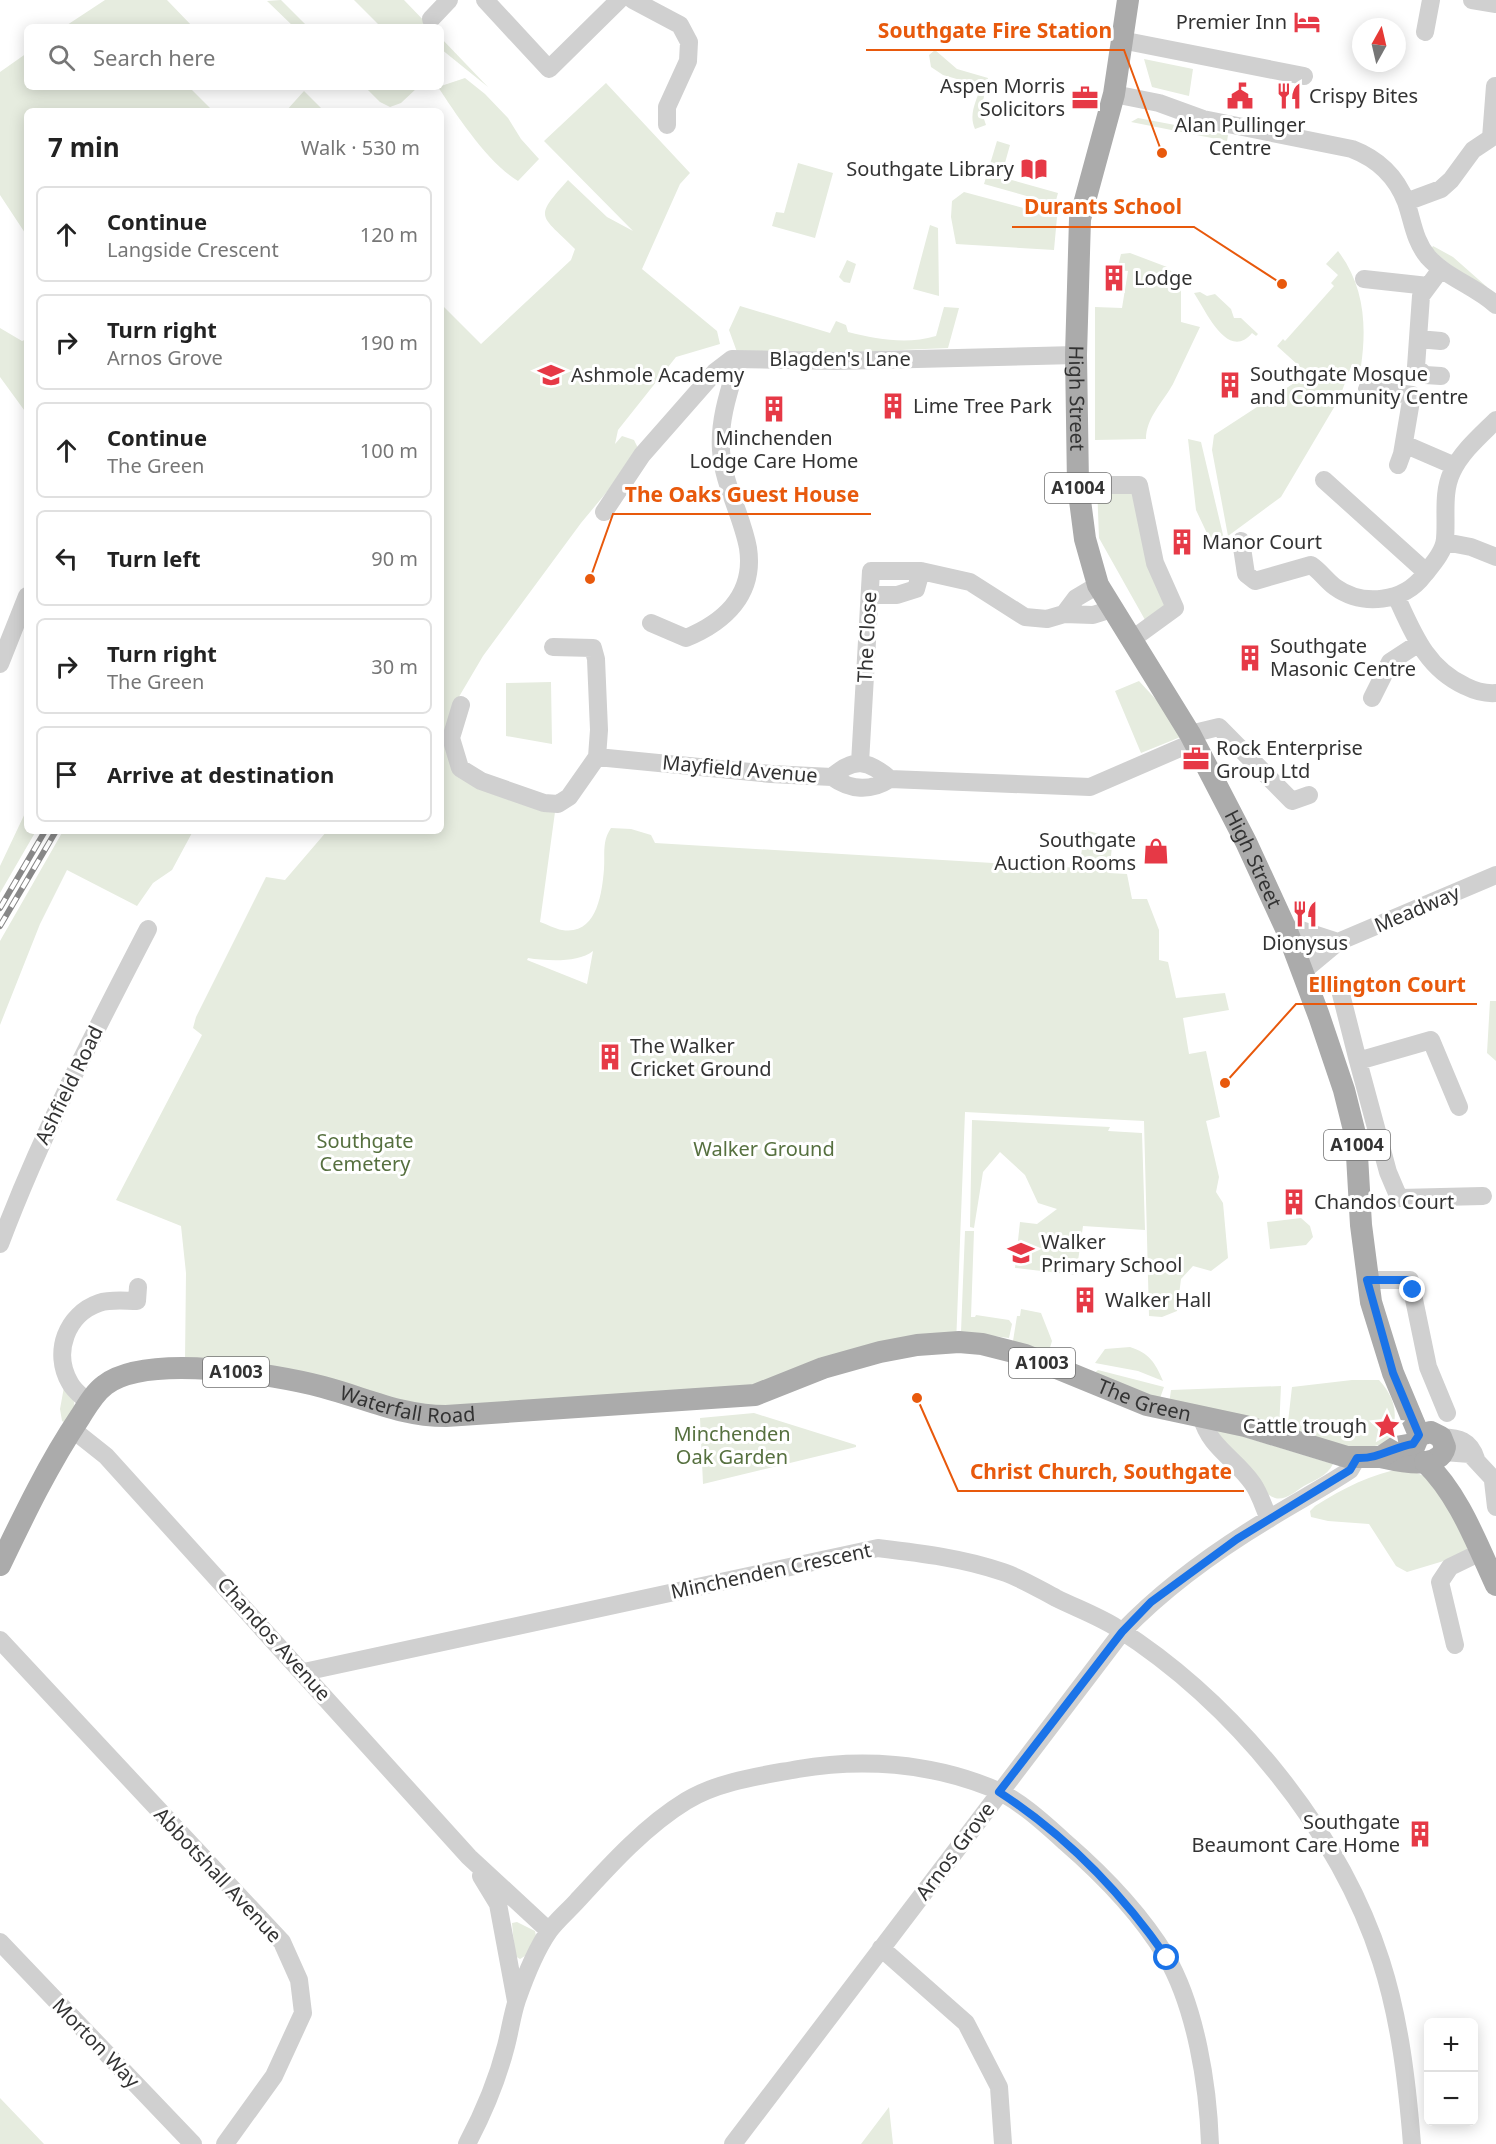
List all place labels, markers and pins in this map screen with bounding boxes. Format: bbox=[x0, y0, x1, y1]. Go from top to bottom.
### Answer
hotel icon: Premier Inn bbox=[1292, 7, 1322, 37]
place label: Premier Inn bbox=[1176, 8, 1287, 35]
callout: Southgate Fire Station bbox=[866, 11, 1124, 50]
place label: Aspen Morris Solicitors bbox=[940, 72, 1065, 122]
public building icon: Alan Pullinger Centre bbox=[1225, 81, 1255, 111]
restaurant icon: Crispy Bites bbox=[1274, 81, 1304, 111]
place label: Crispy Bites bbox=[1309, 82, 1418, 109]
office icon: Aspen Morris Solicitors bbox=[1070, 83, 1100, 113]
place label: Alan Pullinger Centre bbox=[1175, 111, 1305, 161]
library icon: Southgate Library bbox=[1019, 154, 1049, 184]
place label: Southgate Library bbox=[846, 155, 1015, 182]
callout: Durants School bbox=[1012, 188, 1194, 227]
building icon: Lodge bbox=[1099, 263, 1129, 293]
place label: Lodge bbox=[1134, 264, 1192, 291]
school or university icon: Ashmole Academy bbox=[536, 360, 566, 390]
place label: Southgate Mosque and Community Centre bbox=[1250, 360, 1468, 410]
place label: Ashmole Academy bbox=[571, 361, 745, 388]
building icon: Southgate Mosque and Community Centre bbox=[1215, 370, 1245, 400]
building icon: Lime Tree Park bbox=[878, 391, 908, 421]
place label: Lime Tree Park bbox=[913, 392, 1052, 419]
building icon: Minchenden Lodge Care Home bbox=[759, 394, 789, 424]
place label: Minchenden Lodge Care Home bbox=[690, 424, 858, 474]
callout: The Oaks Guest House bbox=[613, 475, 871, 514]
building icon: Manor Court bbox=[1167, 527, 1197, 557]
place label: Manor Court bbox=[1202, 528, 1322, 555]
place label: Southgate Masonic Centre bbox=[1270, 632, 1416, 682]
building icon: Southgate Masonic Centre bbox=[1235, 643, 1265, 673]
place label: Rock Enterprise Group Ltd bbox=[1216, 734, 1363, 784]
office icon: Rock Enterprise Group Ltd bbox=[1181, 744, 1211, 774]
place label: Southgate Auction Rooms bbox=[994, 826, 1136, 876]
shop icon: Southgate Auction Rooms bbox=[1141, 836, 1171, 866]
restaurant icon: Dionysus bbox=[1290, 899, 1320, 929]
place label: Dionysus bbox=[1262, 929, 1348, 956]
callout: Ellington Court bbox=[1296, 965, 1477, 1004]
place label: The Walker Cricket Ground bbox=[630, 1032, 772, 1082]
building icon: The Walker Cricket Ground bbox=[595, 1042, 625, 1072]
building icon: Chandos Court bbox=[1279, 1187, 1309, 1217]
place label: Chandos Court bbox=[1314, 1188, 1454, 1215]
place label: Walker Primary School bbox=[1041, 1228, 1182, 1278]
school or university icon: Walker Primary School bbox=[1006, 1238, 1036, 1268]
building icon: Walker Hall bbox=[1070, 1285, 1100, 1315]
place label: Walker Hall bbox=[1105, 1286, 1211, 1313]
place icon: Cattle trough bbox=[1372, 1411, 1402, 1441]
place label: Cattle trough bbox=[1243, 1412, 1367, 1439]
callout: Christ Church, Southgate bbox=[958, 1452, 1244, 1491]
place label: Southgate Beaumont Care Home bbox=[1191, 1808, 1400, 1858]
building icon: Southgate Beaumont Care Home bbox=[1405, 1819, 1435, 1849]

